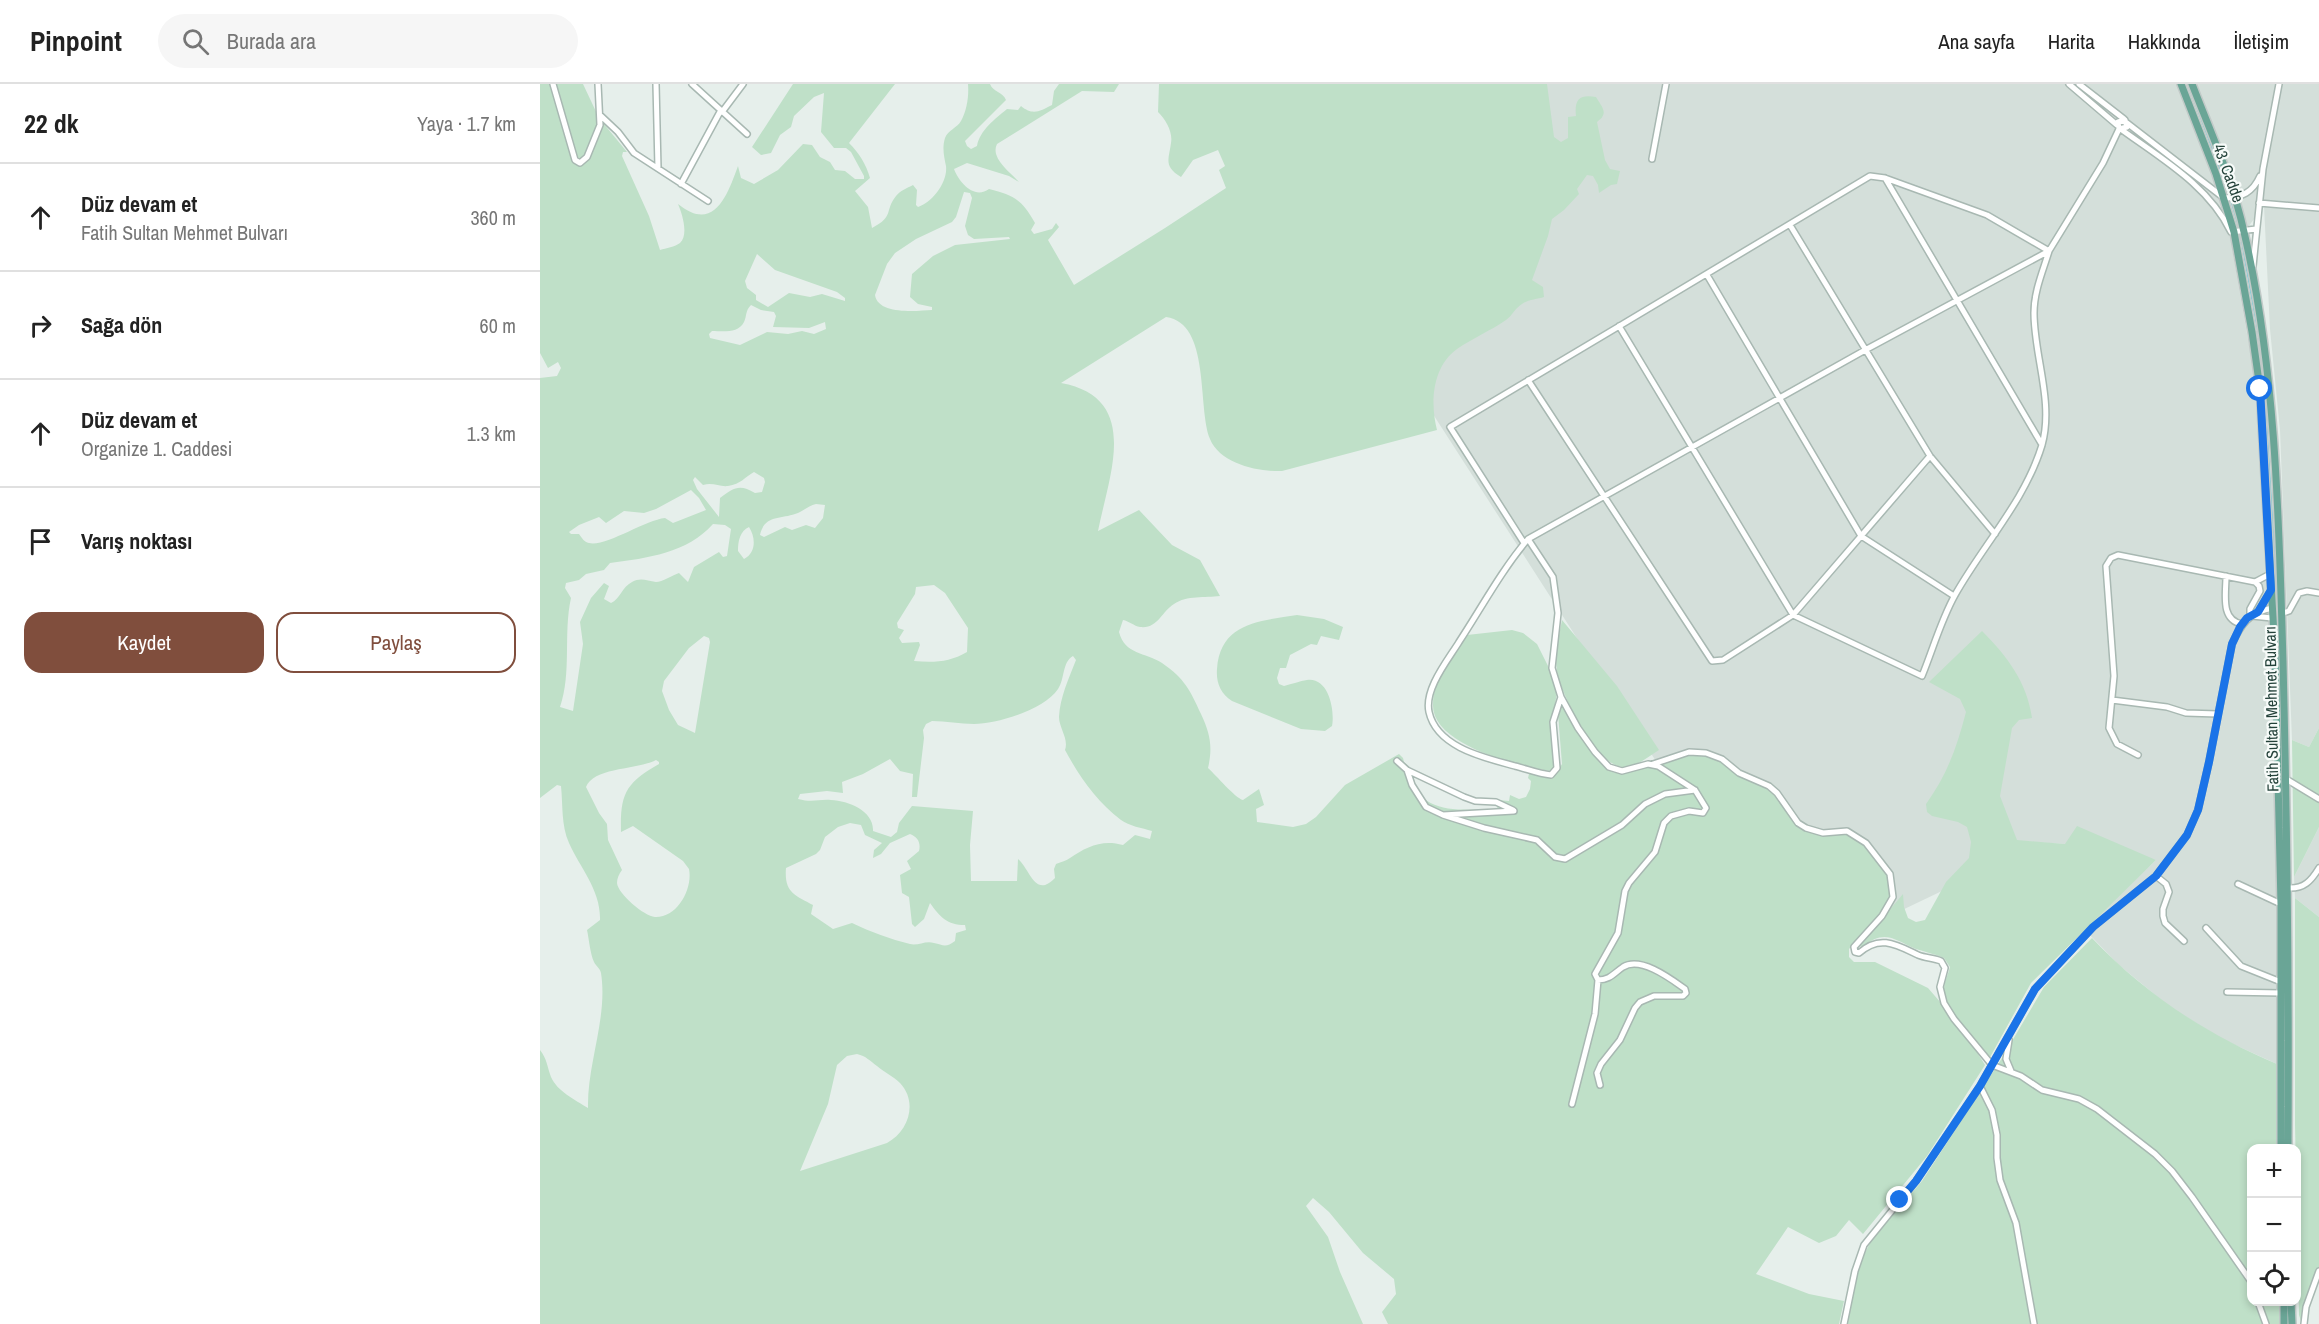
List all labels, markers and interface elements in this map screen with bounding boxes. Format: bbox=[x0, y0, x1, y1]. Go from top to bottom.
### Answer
search box bbox=[158, 14, 578, 68]
text: Pinpoint bbox=[30, 22, 122, 60]
icon: search bbox=[179, 25, 212, 58]
text: Burada ara bbox=[227, 26, 316, 56]
text: Ana sayfa bbox=[1938, 27, 2015, 56]
text: Harita bbox=[2048, 27, 2095, 56]
text: Hakkında bbox=[2128, 27, 2200, 56]
text: İletişim bbox=[2233, 27, 2289, 56]
text: 22 dk bbox=[24, 106, 79, 141]
text: Yaya · 1.7 km bbox=[417, 110, 516, 137]
street label: 43. Cadde bbox=[2208, 141, 2250, 205]
text: Düz devam et bbox=[81, 189, 197, 219]
icon: ahead bbox=[24, 201, 57, 234]
text: 360 m bbox=[470, 204, 516, 231]
text: Fatih Sultan Mehmet Bulvarı bbox=[81, 219, 288, 246]
icon: right bbox=[24, 309, 57, 342]
text: Sağa dön bbox=[81, 310, 162, 340]
text: 60 m bbox=[480, 312, 516, 339]
route start bbox=[2246, 375, 2272, 401]
text: Düz devam et bbox=[81, 405, 197, 435]
icon: ahead bbox=[24, 417, 57, 450]
text: 1.3 km bbox=[467, 420, 516, 447]
text: Organize 1. Caddesi bbox=[81, 435, 232, 462]
icon: arrive bbox=[24, 525, 57, 558]
text: Varış noktası bbox=[81, 526, 192, 556]
button: Kaydet bbox=[24, 612, 264, 673]
button: Paylaş bbox=[276, 612, 516, 673]
street label: Fatih Sultan Mehmet Bulvarı bbox=[2259, 626, 2283, 792]
map controls bbox=[2247, 1144, 2301, 1306]
button: + bbox=[2247, 1144, 2301, 1198]
route end bbox=[1886, 1186, 1912, 1212]
button: − bbox=[2247, 1198, 2301, 1252]
button: locate bbox=[2247, 1252, 2301, 1306]

